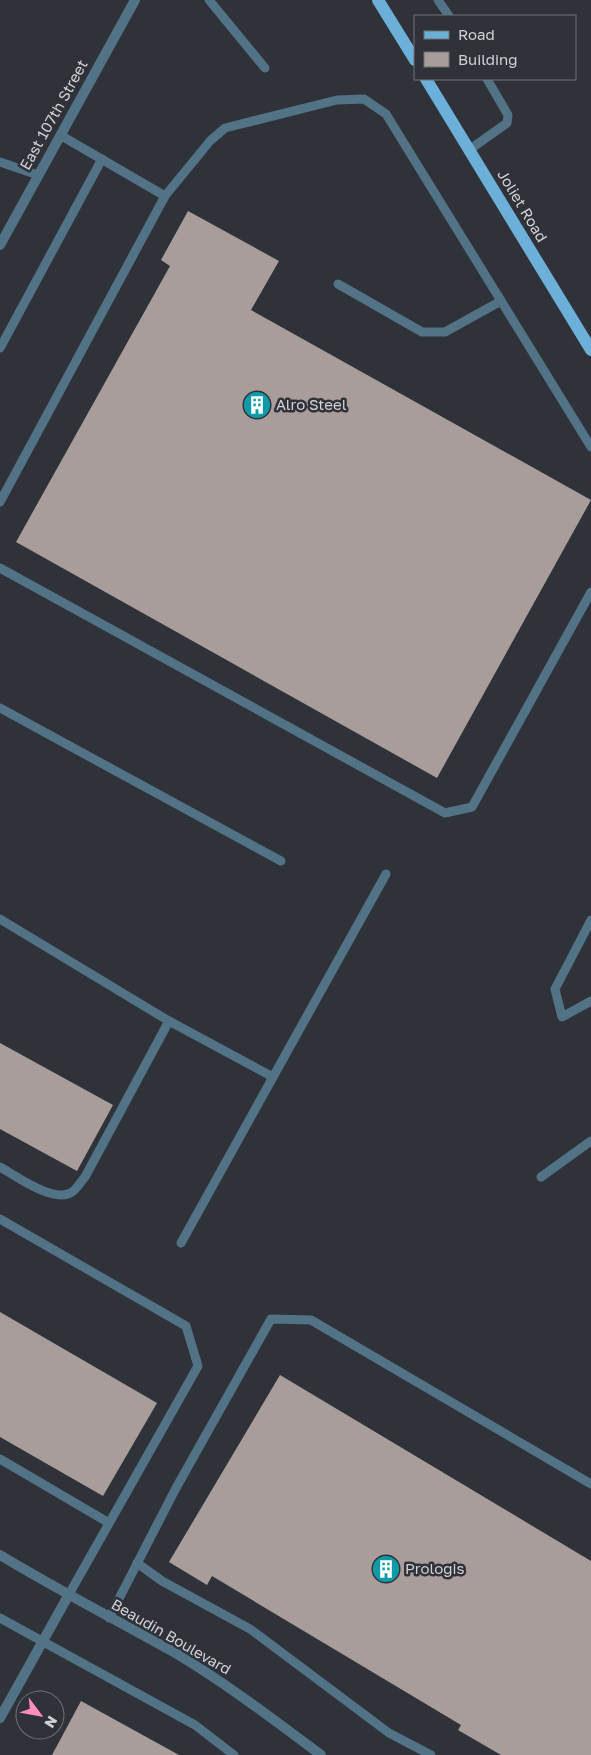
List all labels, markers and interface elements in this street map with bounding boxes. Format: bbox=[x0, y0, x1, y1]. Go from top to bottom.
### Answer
legend bbox=[414, 15, 576, 80]
text: Road bbox=[458, 25, 495, 43]
text: Building bbox=[458, 50, 518, 68]
street label: East 107th Street bbox=[15, 56, 91, 173]
street label: Joliet Road bbox=[494, 166, 552, 245]
building icon: Alro Steel bbox=[242, 390, 272, 420]
place label: Alro Steel bbox=[276, 395, 347, 413]
building icon: Prologis bbox=[371, 1554, 401, 1584]
place label: Prologis bbox=[405, 1559, 464, 1577]
street label: Beaudin Boulevard bbox=[109, 1595, 234, 1678]
north arrow bbox=[15, 1690, 65, 1740]
text: N bbox=[41, 1713, 61, 1731]

